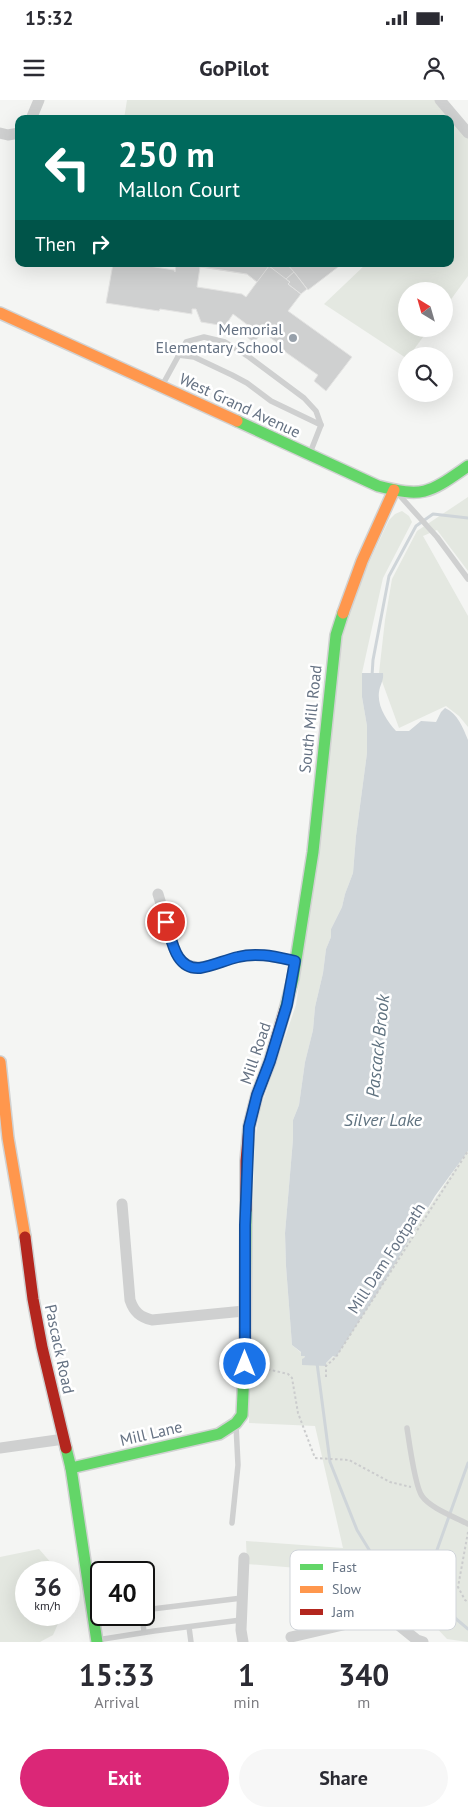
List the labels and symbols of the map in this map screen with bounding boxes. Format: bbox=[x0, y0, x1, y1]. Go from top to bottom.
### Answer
north arrow bbox=[398, 282, 452, 338]
place label: Memorial Elementary School bbox=[156, 319, 283, 357]
marker: Memorial Elementary School bbox=[287, 332, 299, 344]
street label: West Grand Avenue bbox=[176, 368, 304, 442]
street label: South Mill Road bbox=[294, 664, 326, 774]
pin bbox=[145, 901, 187, 943]
water label: Pascack Brook bbox=[361, 993, 394, 1098]
street label: Mill Road bbox=[235, 1019, 275, 1087]
water label: Silver Lake bbox=[344, 1108, 423, 1131]
street label: Mill Dam Footpath bbox=[343, 1199, 429, 1317]
street label: Pascack Road bbox=[41, 1303, 79, 1395]
position arrow bbox=[218, 1337, 270, 1389]
street label: Mill Lane bbox=[118, 1416, 184, 1450]
legend bbox=[290, 1550, 456, 1630]
text: Fast bbox=[332, 1558, 357, 1576]
speed limit sign: 40 bbox=[90, 1561, 155, 1626]
text: Slow bbox=[332, 1580, 362, 1598]
text: Jam bbox=[331, 1603, 354, 1621]

